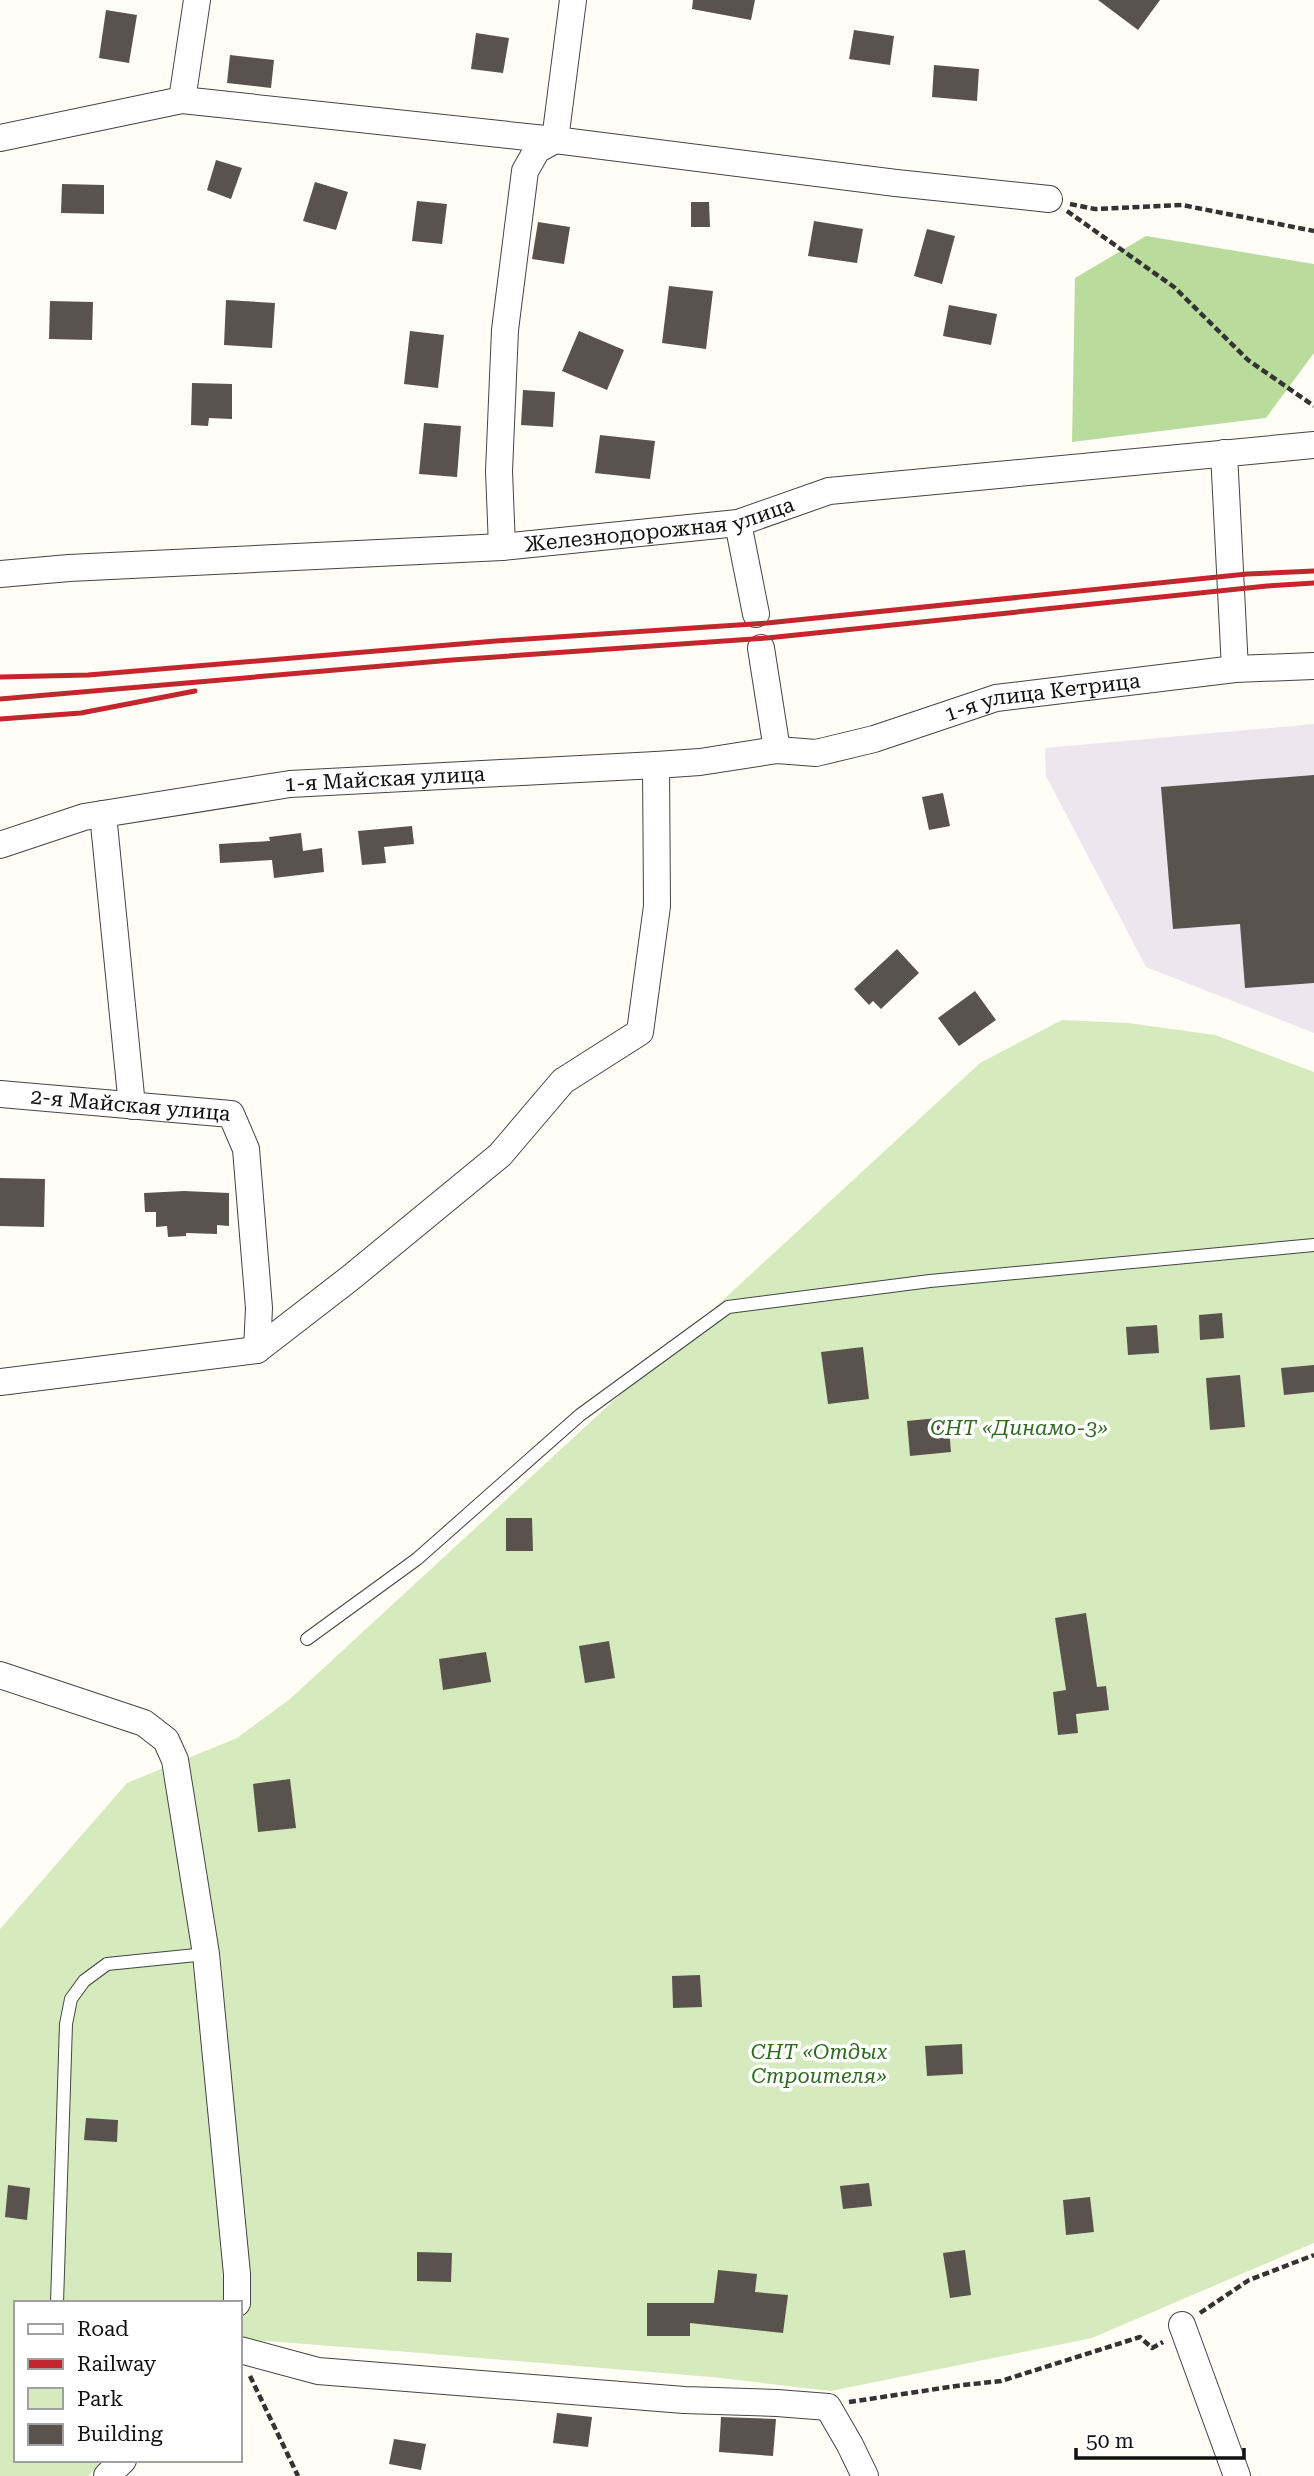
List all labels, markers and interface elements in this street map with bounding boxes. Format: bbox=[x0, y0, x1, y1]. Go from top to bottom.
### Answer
street label: Железнодорожная улица bbox=[523, 492, 798, 557]
street label: 1-я улица Кетрица bbox=[941, 669, 1142, 726]
street label: 1-я Майская улица bbox=[284, 762, 486, 796]
street label: 2-я Майская улица bbox=[29, 1085, 232, 1126]
park label: СНТ «Динамо-3» bbox=[930, 1416, 1108, 1440]
park label: СНТ «Отдых Строителя» bbox=[751, 2040, 888, 2088]
legend bbox=[14, 2301, 242, 2462]
text: Road bbox=[77, 2317, 129, 2341]
text: Railway bbox=[77, 2352, 157, 2376]
text: Park bbox=[77, 2387, 123, 2411]
scale bar bbox=[1076, 2416, 1244, 2460]
text: Building bbox=[77, 2422, 163, 2446]
text: 50 m bbox=[1086, 2429, 1134, 2453]

